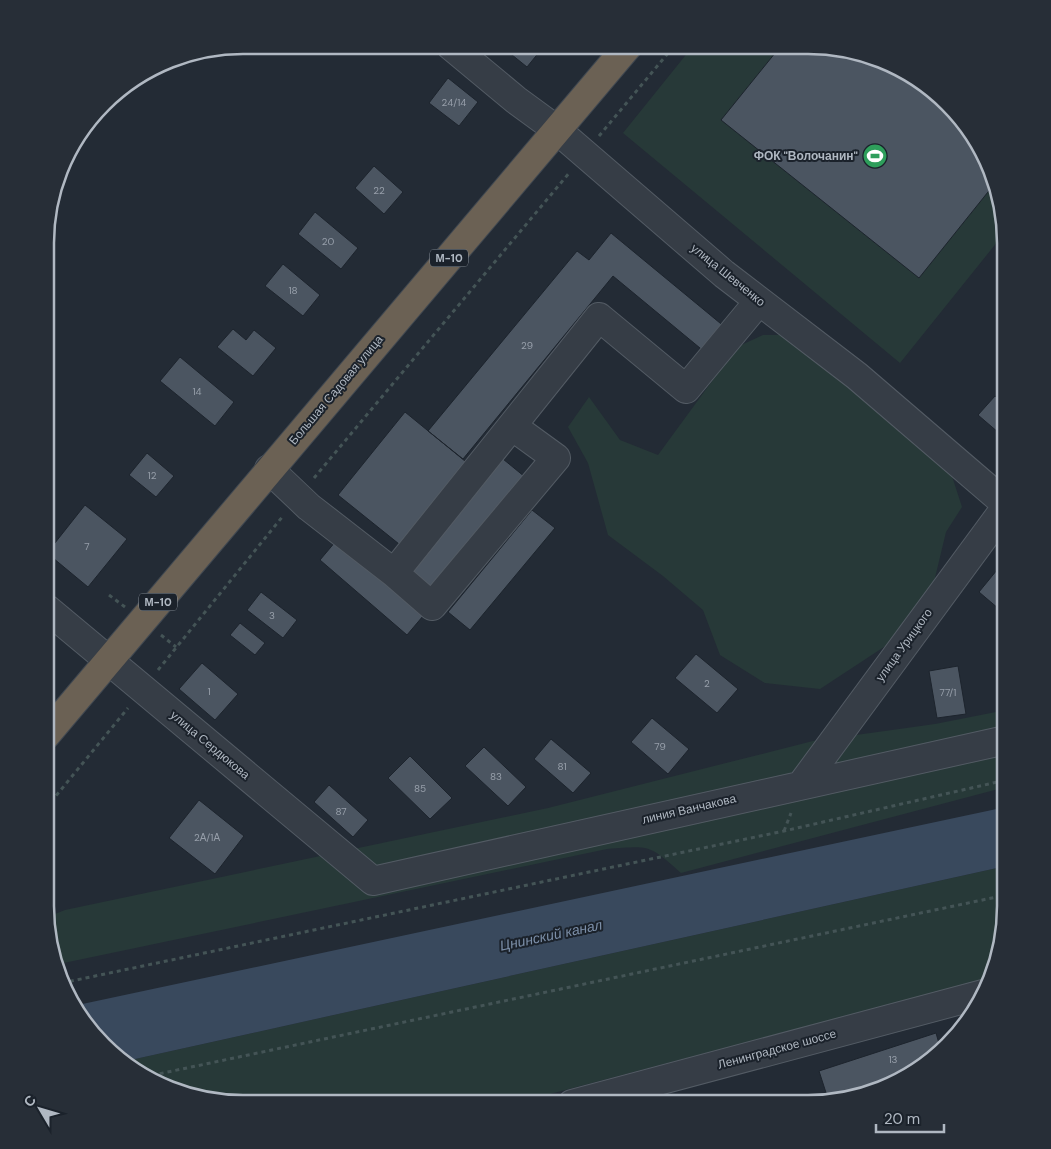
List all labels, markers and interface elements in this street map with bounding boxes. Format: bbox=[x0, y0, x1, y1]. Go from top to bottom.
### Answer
house number: 24/14 bbox=[442, 96, 466, 109]
sports icon: ФОК "Волочанин" bbox=[862, 143, 888, 169]
place label: ФОК "Волочанин" bbox=[754, 148, 858, 164]
house number: 22 bbox=[373, 184, 385, 197]
house number: 20 bbox=[322, 235, 334, 248]
street label: улица Шевченко bbox=[687, 240, 769, 310]
road number: М-10 bbox=[430, 250, 468, 266]
house number: 18 bbox=[288, 284, 298, 297]
street label: Большая Садовая улица bbox=[285, 332, 387, 448]
house number: 29 bbox=[521, 339, 533, 352]
house number: 14 bbox=[192, 385, 202, 398]
house number: 12 bbox=[148, 469, 157, 482]
house number: 7 bbox=[84, 540, 90, 553]
road number: М-10 bbox=[139, 594, 177, 610]
street label: улица Урицкого bbox=[872, 605, 936, 685]
house number: 3 bbox=[269, 609, 275, 622]
house number: 2 bbox=[704, 677, 710, 690]
house number: 1 bbox=[207, 685, 211, 698]
house number: 77/1 bbox=[940, 686, 956, 699]
street label: улица Сердюкова bbox=[167, 707, 253, 783]
house number: 79 bbox=[654, 740, 666, 753]
house number: 81 bbox=[558, 760, 567, 773]
house number: 83 bbox=[490, 770, 502, 783]
house number: 85 bbox=[414, 782, 426, 795]
street label: линия Ванчакова bbox=[640, 790, 738, 828]
house number: 87 bbox=[335, 805, 347, 818]
house number: 2А/1А bbox=[194, 831, 220, 844]
water label: Цнинский канал bbox=[498, 915, 604, 955]
street label: Ленинградское шоссе bbox=[716, 1025, 838, 1073]
house number: 13 bbox=[888, 1053, 898, 1066]
north arrow bbox=[15, 1084, 65, 1134]
text: С bbox=[20, 1091, 40, 1111]
scale bar bbox=[876, 1102, 944, 1134]
text: 20 m bbox=[884, 1109, 920, 1129]

